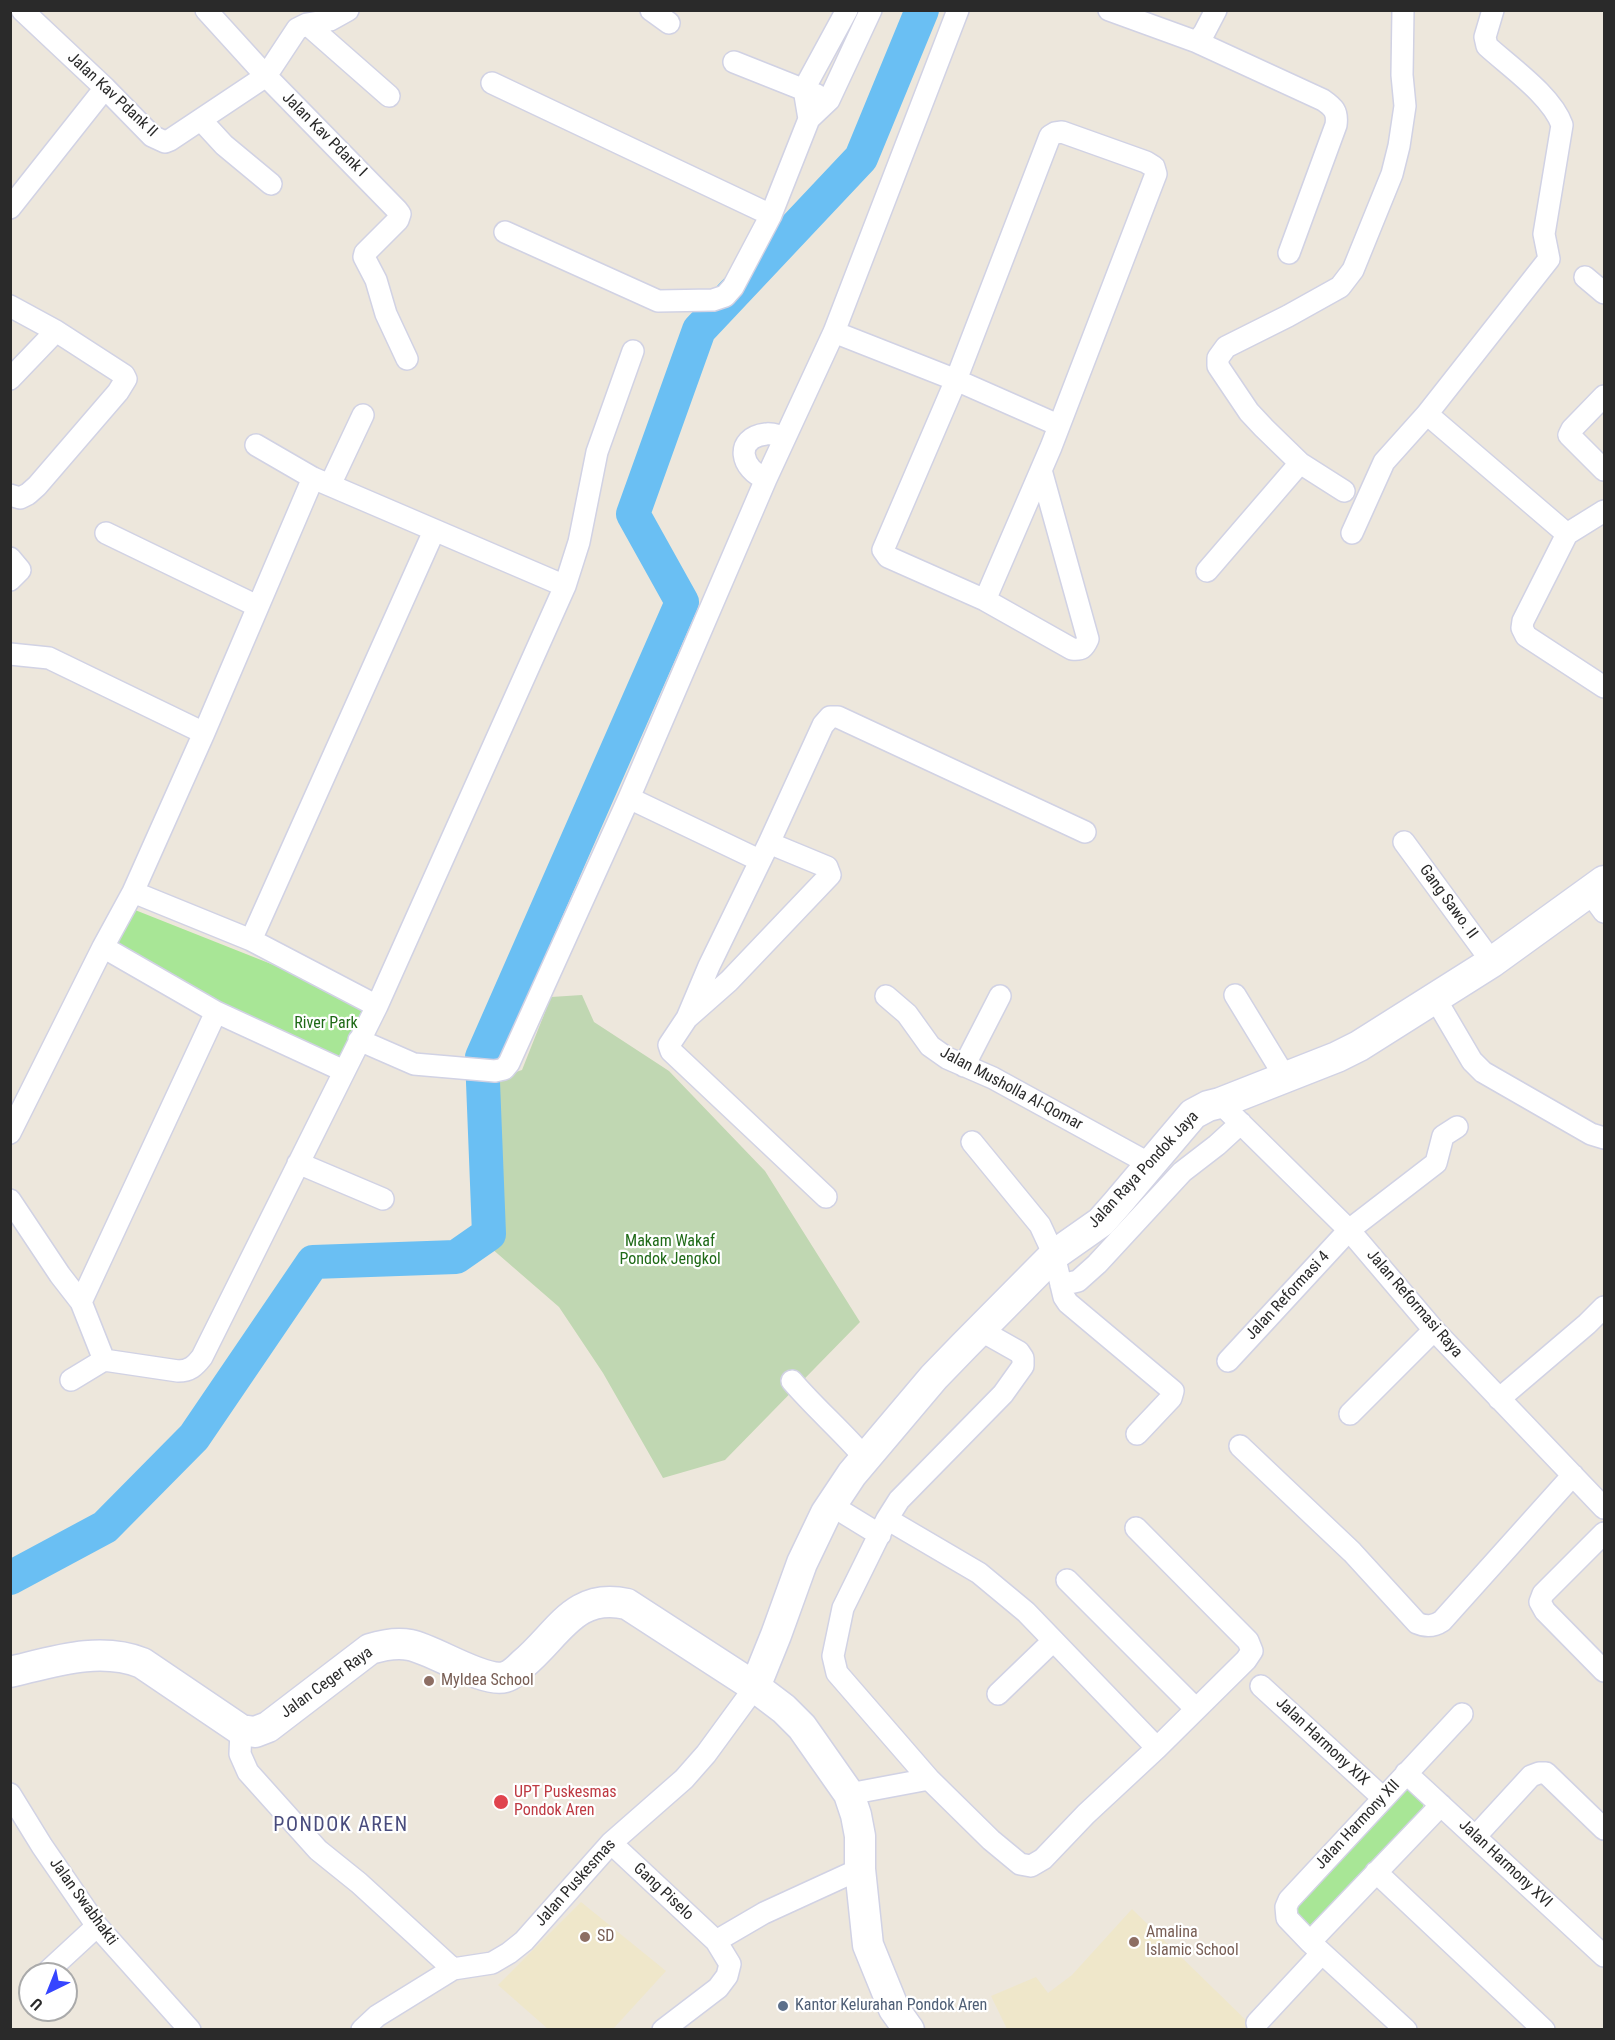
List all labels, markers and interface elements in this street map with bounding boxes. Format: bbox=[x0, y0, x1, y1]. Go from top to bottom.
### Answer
street label: Jalan Kav Pdank II bbox=[63, 48, 161, 142]
street label: Jalan Kav Pdank I bbox=[278, 89, 370, 181]
street label: Gang Sawo. II bbox=[1415, 861, 1481, 943]
park label: River Park bbox=[294, 1014, 358, 1034]
street label: Jalan Musholla Al-Qomar bbox=[936, 1043, 1086, 1135]
street label: Jalan Raya Pondok Jaya bbox=[1085, 1108, 1203, 1232]
park label: Makam Wakaf Pondok Jengkol bbox=[619, 1232, 721, 1270]
street label: Jalan Reformasi Raya bbox=[1362, 1246, 1466, 1362]
street label: Jalan Reformasi 4 bbox=[1242, 1248, 1334, 1344]
street label: Jalan Ceger Raya bbox=[277, 1643, 377, 1723]
place label: MyIdea School bbox=[441, 1671, 534, 1691]
marker: MyIdea School bbox=[422, 1674, 436, 1688]
street label: Jalan Harmony XIX bbox=[1271, 1694, 1373, 1790]
street label: Jalan Harmony XII bbox=[1312, 1776, 1404, 1874]
place label: UPT Puskesmas Pondok Aren bbox=[514, 1783, 617, 1821]
marker: UPT Puskesmas Pondok Aren bbox=[492, 1793, 510, 1811]
district label: PONDOK AREN bbox=[273, 1814, 409, 1838]
street label: Jalan Harmony XVI bbox=[1454, 1816, 1556, 1912]
street label: Jalan Puskesmas bbox=[532, 1835, 620, 1931]
street label: Jalan Swabhakti bbox=[45, 1855, 121, 1949]
street label: Gang Piselo bbox=[629, 1859, 697, 1925]
place label: Amalina Islamic School bbox=[1146, 1923, 1239, 1961]
place label: SD bbox=[597, 1927, 614, 1947]
marker: SD bbox=[578, 1930, 592, 1944]
marker: Amalina Islamic School bbox=[1127, 1935, 1141, 1949]
north arrow bbox=[18, 1962, 78, 2022]
text: U bbox=[27, 1994, 47, 2014]
place label: Kantor Kelurahan Pondok Aren bbox=[795, 1996, 987, 2016]
marker: Kantor Kelurahan Pondok Aren bbox=[776, 1999, 790, 2013]

